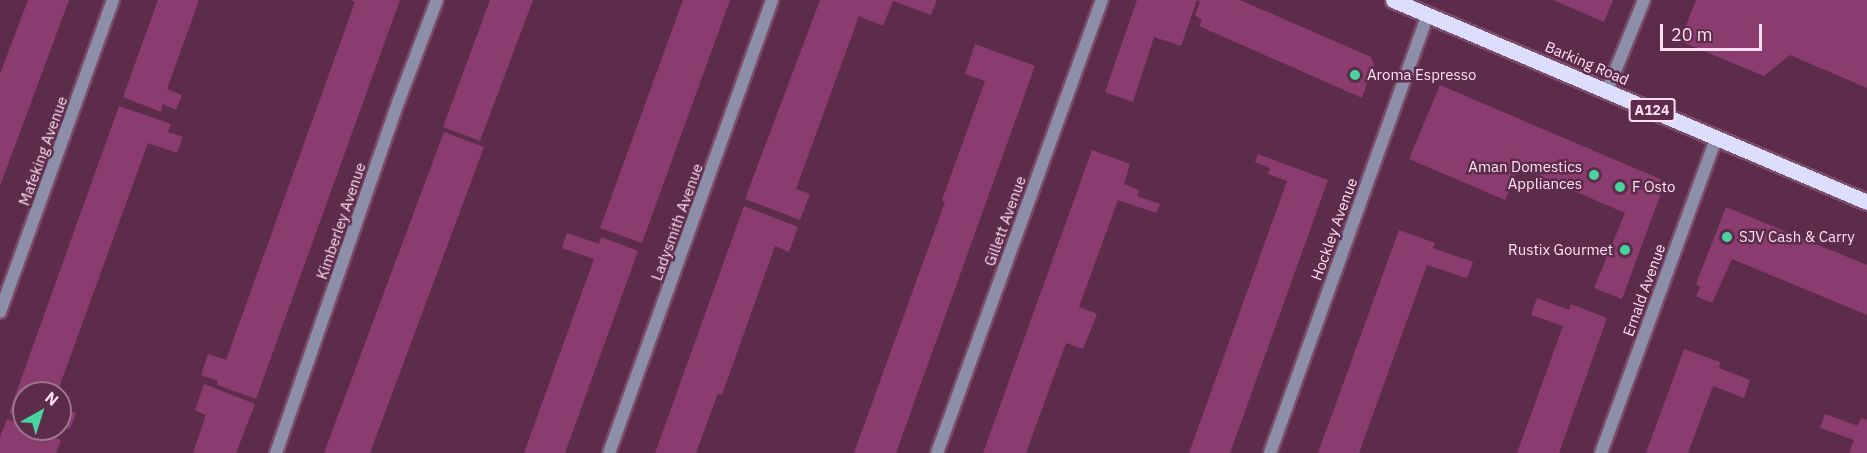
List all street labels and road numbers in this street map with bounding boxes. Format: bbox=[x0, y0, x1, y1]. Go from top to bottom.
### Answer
street label: Barking Road bbox=[1542, 37, 1632, 89]
street label: Mafeking Avenue bbox=[15, 94, 71, 208]
road number: A124 bbox=[1628, 99, 1676, 121]
street label: Kimberley Avenue bbox=[313, 160, 369, 282]
street label: Ladysmith Avenue bbox=[647, 161, 707, 283]
street label: Gillett Avenue bbox=[980, 174, 1030, 268]
street label: Hockley Avenue bbox=[1307, 175, 1361, 283]
street label: Ernald Avenue bbox=[1619, 241, 1669, 339]

